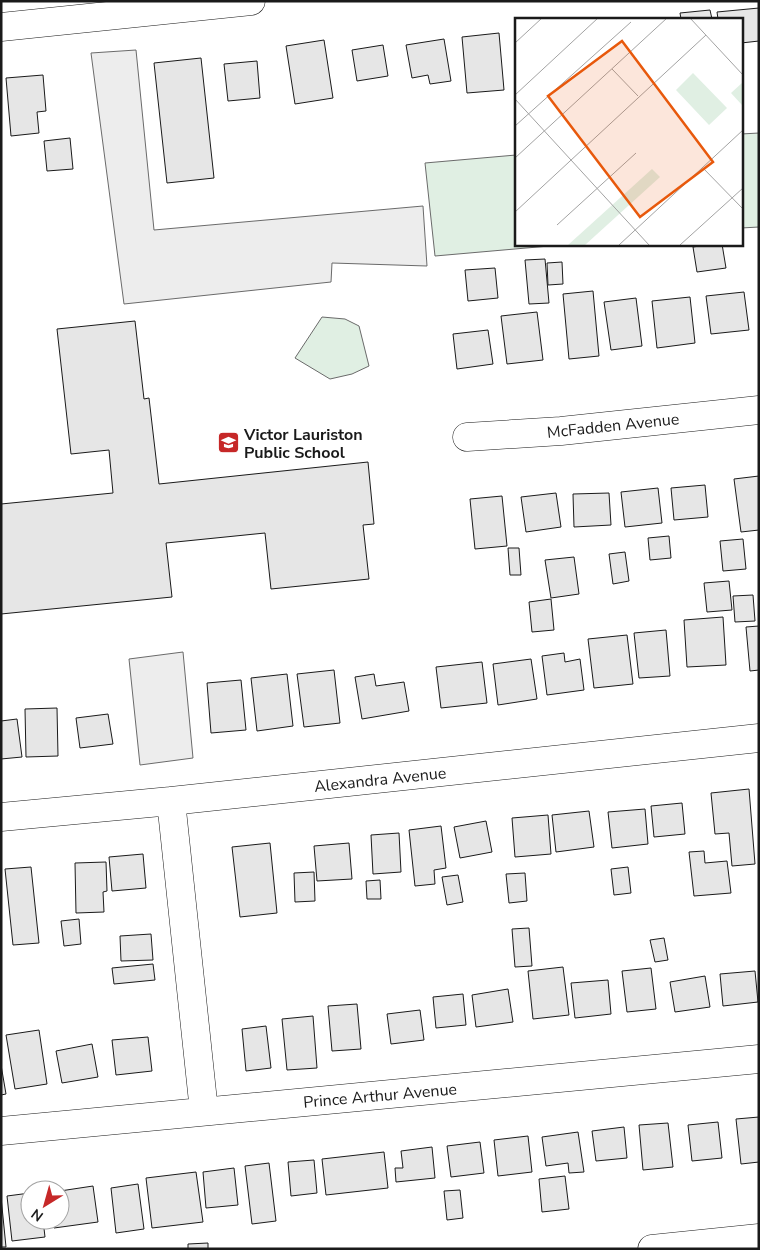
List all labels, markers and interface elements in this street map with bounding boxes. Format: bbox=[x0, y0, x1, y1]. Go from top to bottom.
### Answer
inset map bbox=[515, 18, 742, 245]
street label: McFadden Avenue bbox=[546, 408, 680, 444]
place label: Victor Lauriston Public School bbox=[243, 424, 363, 464]
school or university icon: Victor Lauriston Public School bbox=[216, 431, 240, 455]
street label: Alexandra Avenue bbox=[313, 762, 447, 798]
street label: Prince Arthur Avenue bbox=[302, 1078, 458, 1114]
north arrow bbox=[20, 1180, 70, 1230]
text: N bbox=[28, 1204, 47, 1226]

